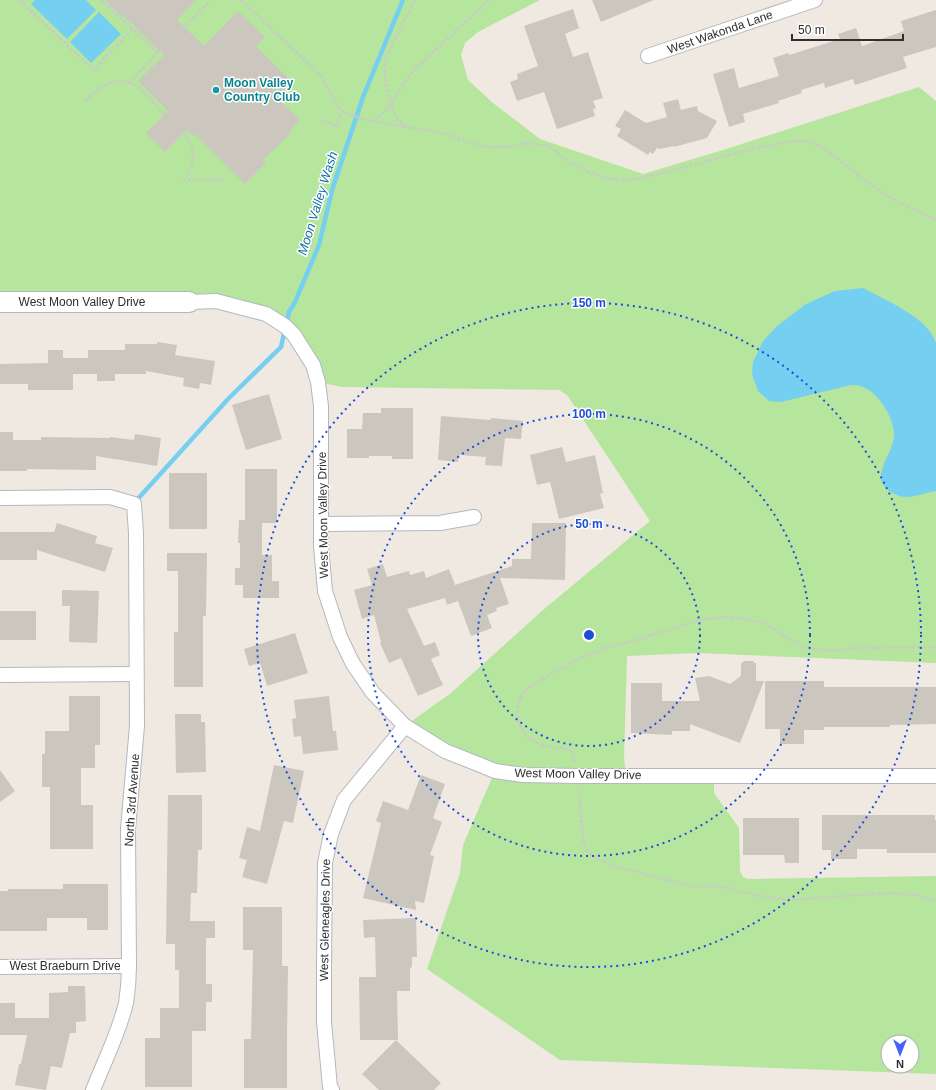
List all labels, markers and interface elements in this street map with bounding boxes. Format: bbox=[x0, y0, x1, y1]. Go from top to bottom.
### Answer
street label: West Wakonda Lane bbox=[665, 7, 775, 57]
scale bar bbox=[792, 16, 903, 42]
text: 50 m bbox=[798, 23, 825, 37]
place label: Moon Valley Country Club bbox=[224, 76, 300, 104]
marker: Moon Valley Country Club bbox=[211, 85, 221, 95]
water label: Moon Valley Wash bbox=[295, 149, 340, 257]
street label: West Moon Valley Drive bbox=[19, 295, 146, 309]
text: 150 m bbox=[572, 296, 606, 310]
text: 100 m bbox=[572, 407, 606, 421]
street label: West Moon Valley Drive bbox=[315, 451, 331, 579]
text: 50 m bbox=[575, 517, 603, 531]
centre of rings bbox=[582, 628, 596, 642]
street label: North 3rd Avenue bbox=[122, 753, 142, 847]
street label: West Moon Valley Drive bbox=[514, 766, 642, 782]
street label: West Gleneagles Drive bbox=[317, 858, 333, 981]
street label: West Braeburn Drive bbox=[9, 959, 121, 973]
north arrow bbox=[880, 1034, 920, 1074]
text: N bbox=[896, 1058, 904, 1070]

